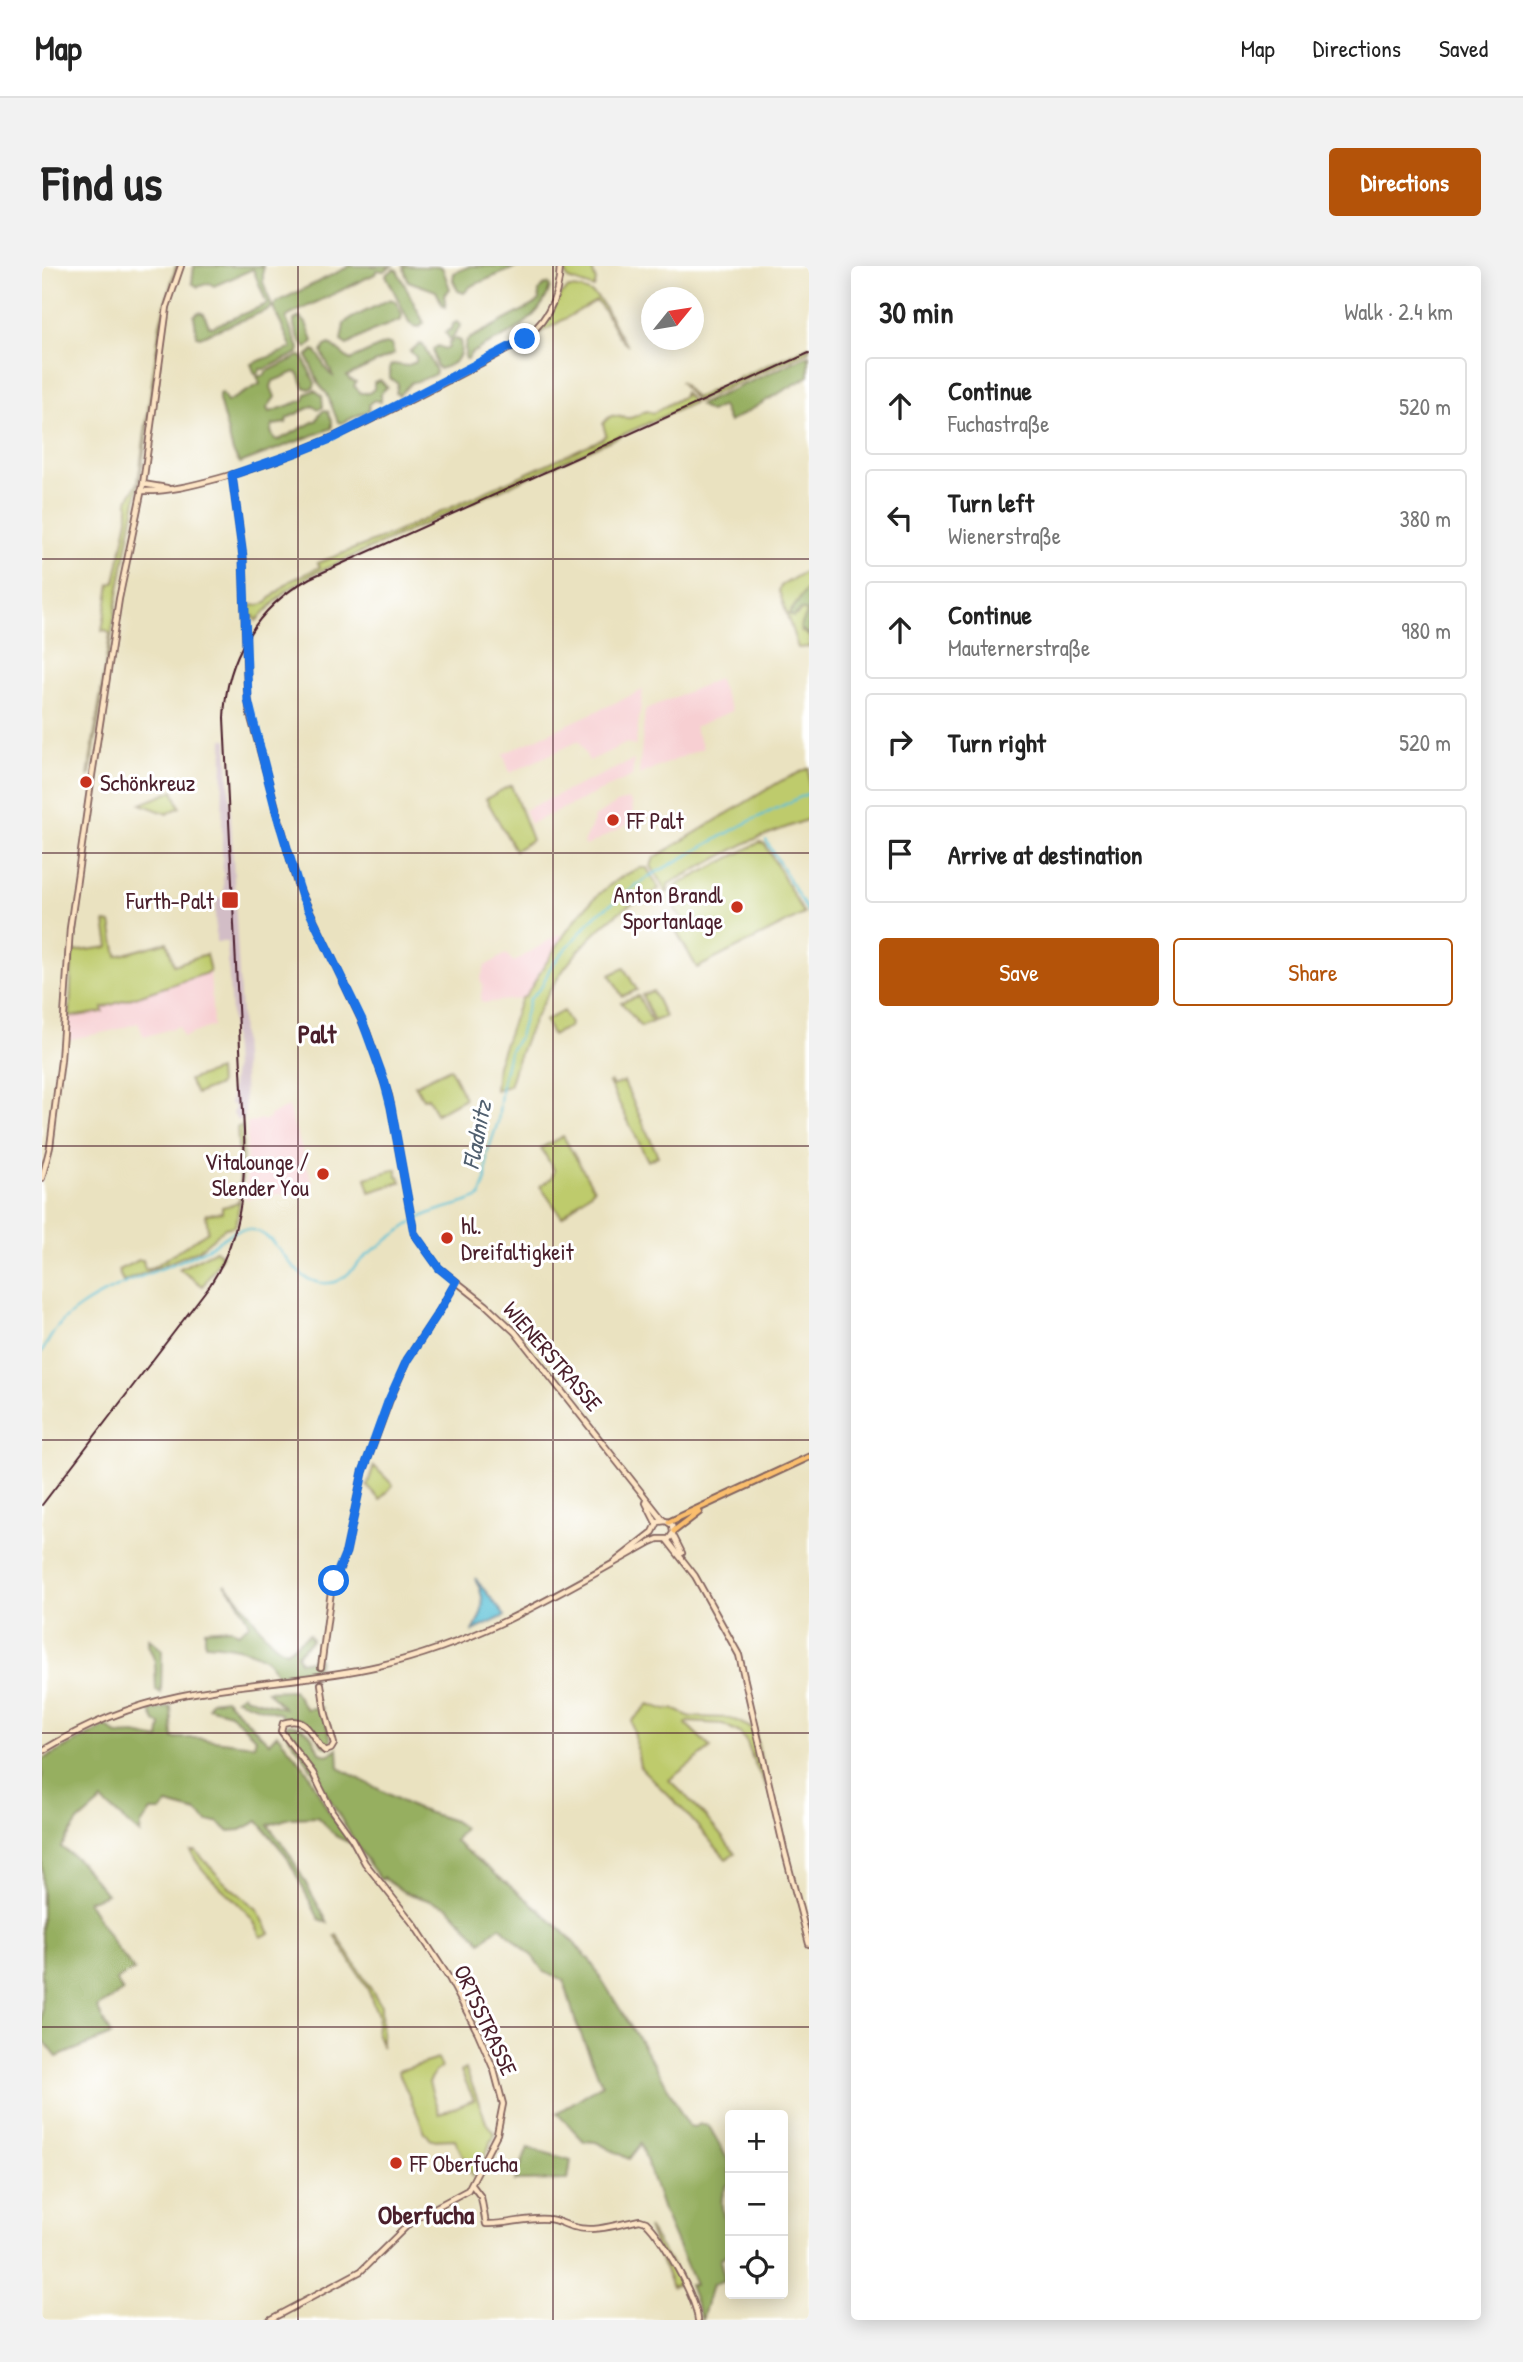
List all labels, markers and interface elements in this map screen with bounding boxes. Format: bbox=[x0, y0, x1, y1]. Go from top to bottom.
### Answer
text: Map bbox=[35, 26, 82, 70]
text: Map bbox=[1241, 32, 1275, 64]
text: Directions bbox=[1313, 32, 1401, 64]
text: Saved bbox=[1439, 32, 1488, 64]
button: Directions bbox=[1329, 148, 1481, 216]
text: Find us bbox=[42, 149, 162, 215]
north arrow bbox=[641, 287, 704, 350]
text: 30 min bbox=[879, 292, 953, 332]
text: Walk · 2.4 km bbox=[1344, 296, 1453, 327]
route end bbox=[509, 323, 540, 354]
text: Continue bbox=[948, 373, 1032, 408]
icon: ahead bbox=[881, 387, 919, 425]
text: 520 m bbox=[1399, 391, 1451, 422]
text: Fuchastraße bbox=[948, 408, 1049, 439]
text: Turn left bbox=[948, 485, 1034, 520]
icon: left bbox=[881, 499, 919, 537]
text: 380 m bbox=[1400, 503, 1451, 534]
text: Wienerstraße bbox=[948, 520, 1061, 551]
text: Continue bbox=[948, 597, 1032, 632]
icon: ahead bbox=[881, 611, 919, 649]
text: 980 m bbox=[1401, 615, 1451, 646]
text: Mauternerstraße bbox=[948, 632, 1090, 663]
icon: right bbox=[881, 723, 919, 761]
text: Turn right bbox=[948, 725, 1046, 760]
text: 520 m bbox=[1399, 727, 1451, 758]
place label: Schönkreuz bbox=[100, 767, 196, 798]
marker: Schönkreuz bbox=[78, 774, 94, 790]
place label: FF Palt bbox=[626, 805, 685, 836]
marker: FF Palt bbox=[605, 812, 621, 828]
icon: arrive bbox=[881, 835, 919, 873]
text: Arrive at destination bbox=[948, 837, 1143, 872]
place label: Anton Brandl Sportanlage bbox=[613, 879, 724, 936]
place label: Furth-Palt bbox=[125, 885, 215, 916]
marker: Furth-Palt bbox=[220, 890, 240, 910]
marker: Anton Brandl Sportanlage bbox=[729, 899, 745, 915]
button: Save bbox=[879, 938, 1159, 1006]
button: Share bbox=[1173, 938, 1453, 1006]
district label: Palt bbox=[298, 1016, 337, 1051]
water label: Fladnitz bbox=[454, 1096, 499, 1172]
place label: Vitalounge / Slender You bbox=[205, 1146, 309, 1203]
marker: Vitalounge / Slender You bbox=[315, 1166, 331, 1182]
place label: hl. Dreifaltigkeit bbox=[461, 1210, 575, 1267]
marker: hl. Dreifaltigkeit bbox=[439, 1230, 455, 1246]
street label: WIENERSTRASSE bbox=[496, 1294, 610, 1418]
route start bbox=[318, 1565, 349, 1596]
street label: ORTSSTRASSE bbox=[447, 1960, 525, 2080]
map controls bbox=[725, 2110, 788, 2299]
button: + bbox=[725, 2110, 788, 2173]
place label: FF Oberfucha bbox=[409, 2148, 518, 2179]
marker: FF Oberfucha bbox=[388, 2155, 404, 2171]
button: − bbox=[725, 2173, 788, 2236]
district label: Oberfucha bbox=[378, 2197, 475, 2232]
button: locate bbox=[725, 2236, 788, 2299]

